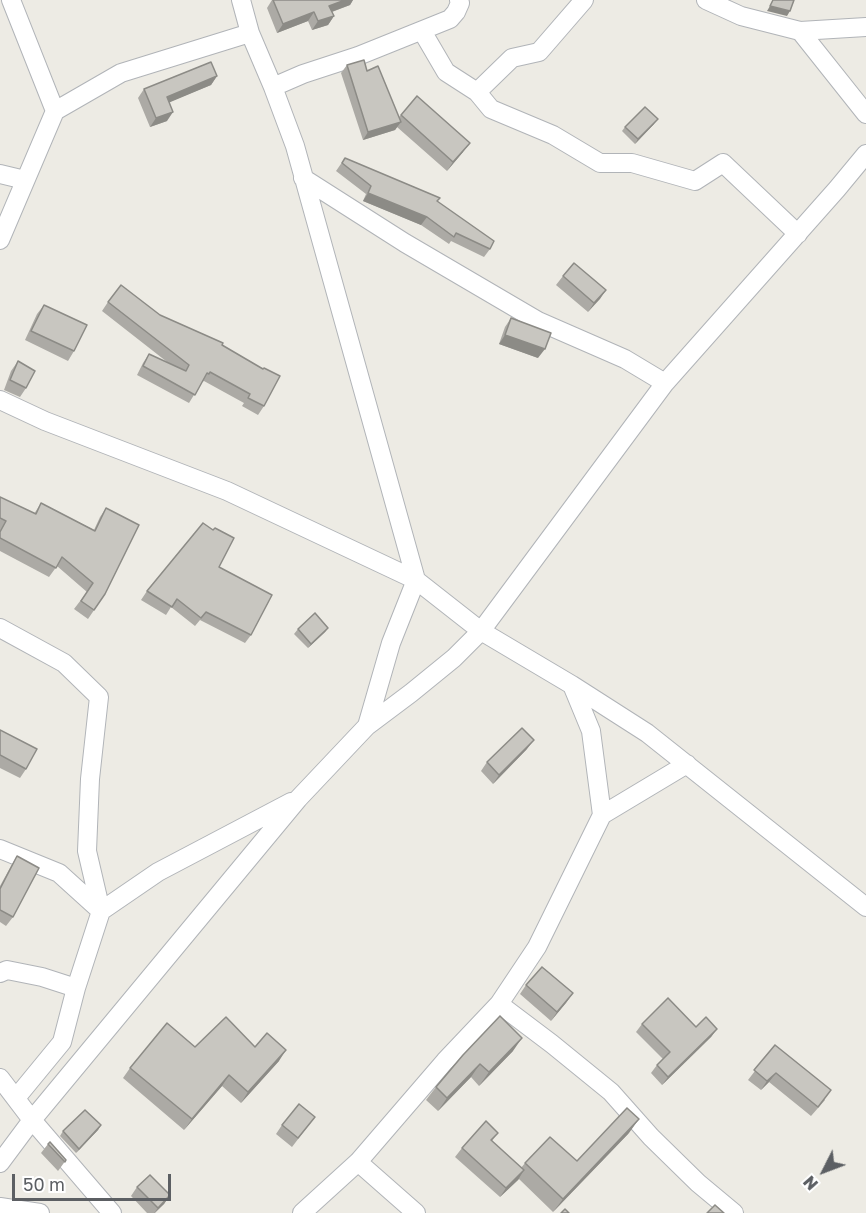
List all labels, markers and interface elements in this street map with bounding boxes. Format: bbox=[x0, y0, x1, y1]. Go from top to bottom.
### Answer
north arrow bbox=[794, 1141, 854, 1201]
scale bar bbox=[15, 1162, 174, 1200]
text: N bbox=[799, 1172, 822, 1194]
text: 50 m bbox=[23, 1173, 65, 1195]

